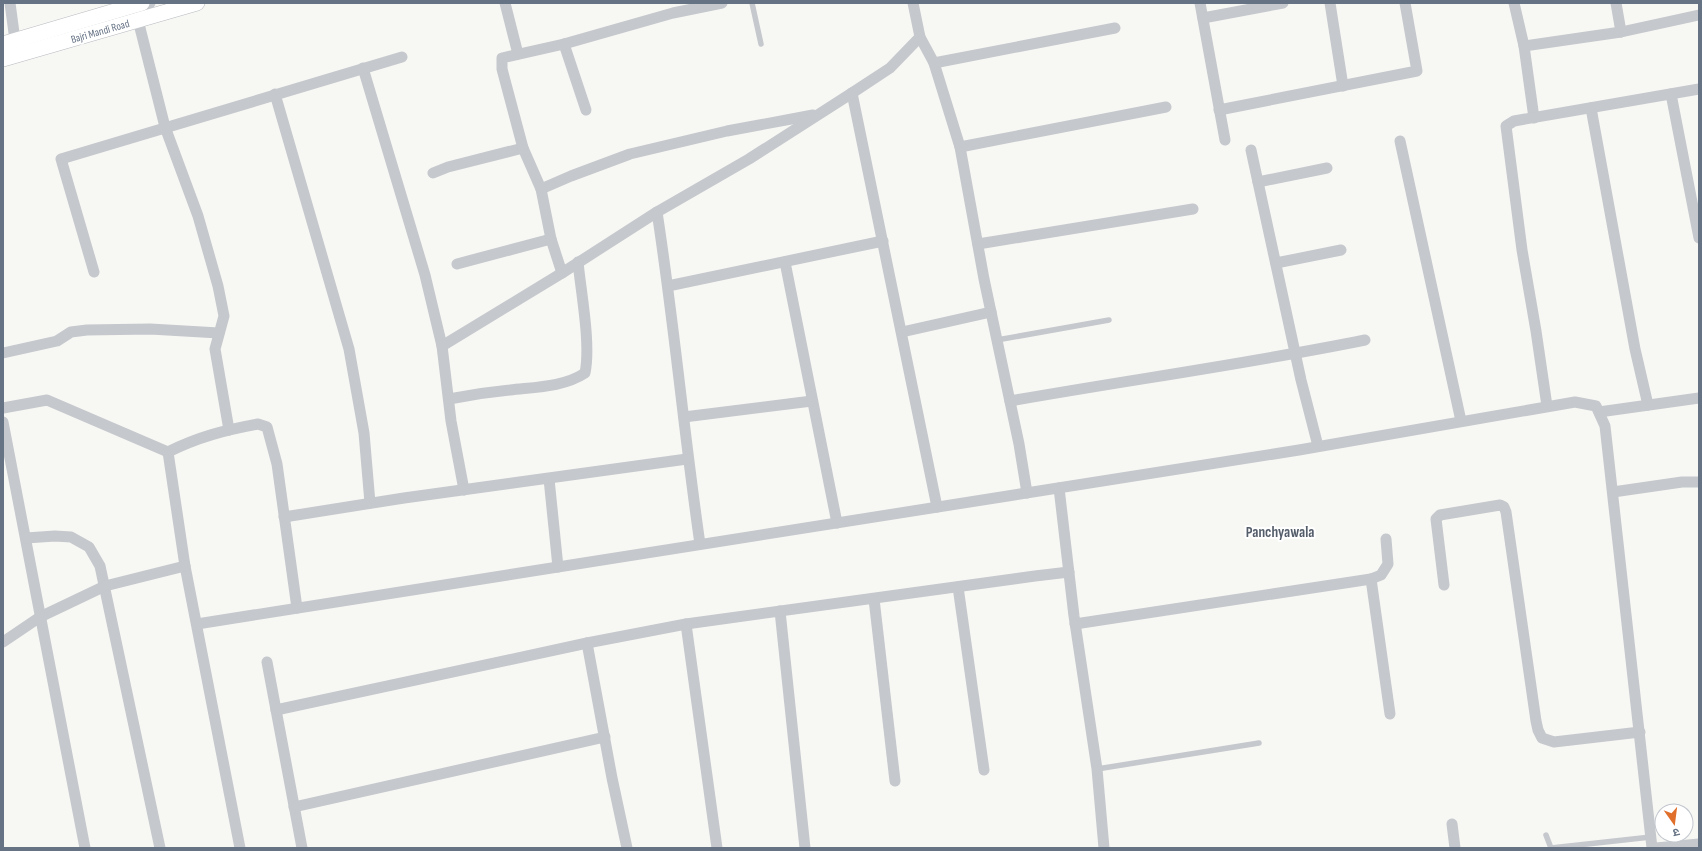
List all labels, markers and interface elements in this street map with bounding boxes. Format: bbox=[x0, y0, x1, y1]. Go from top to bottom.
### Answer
street label: Bajri Mandi Road bbox=[69, 17, 131, 46]
district label: Panchyawala bbox=[1246, 523, 1314, 542]
north arrow bbox=[1654, 803, 1694, 843]
text: उ bbox=[1671, 825, 1681, 839]

